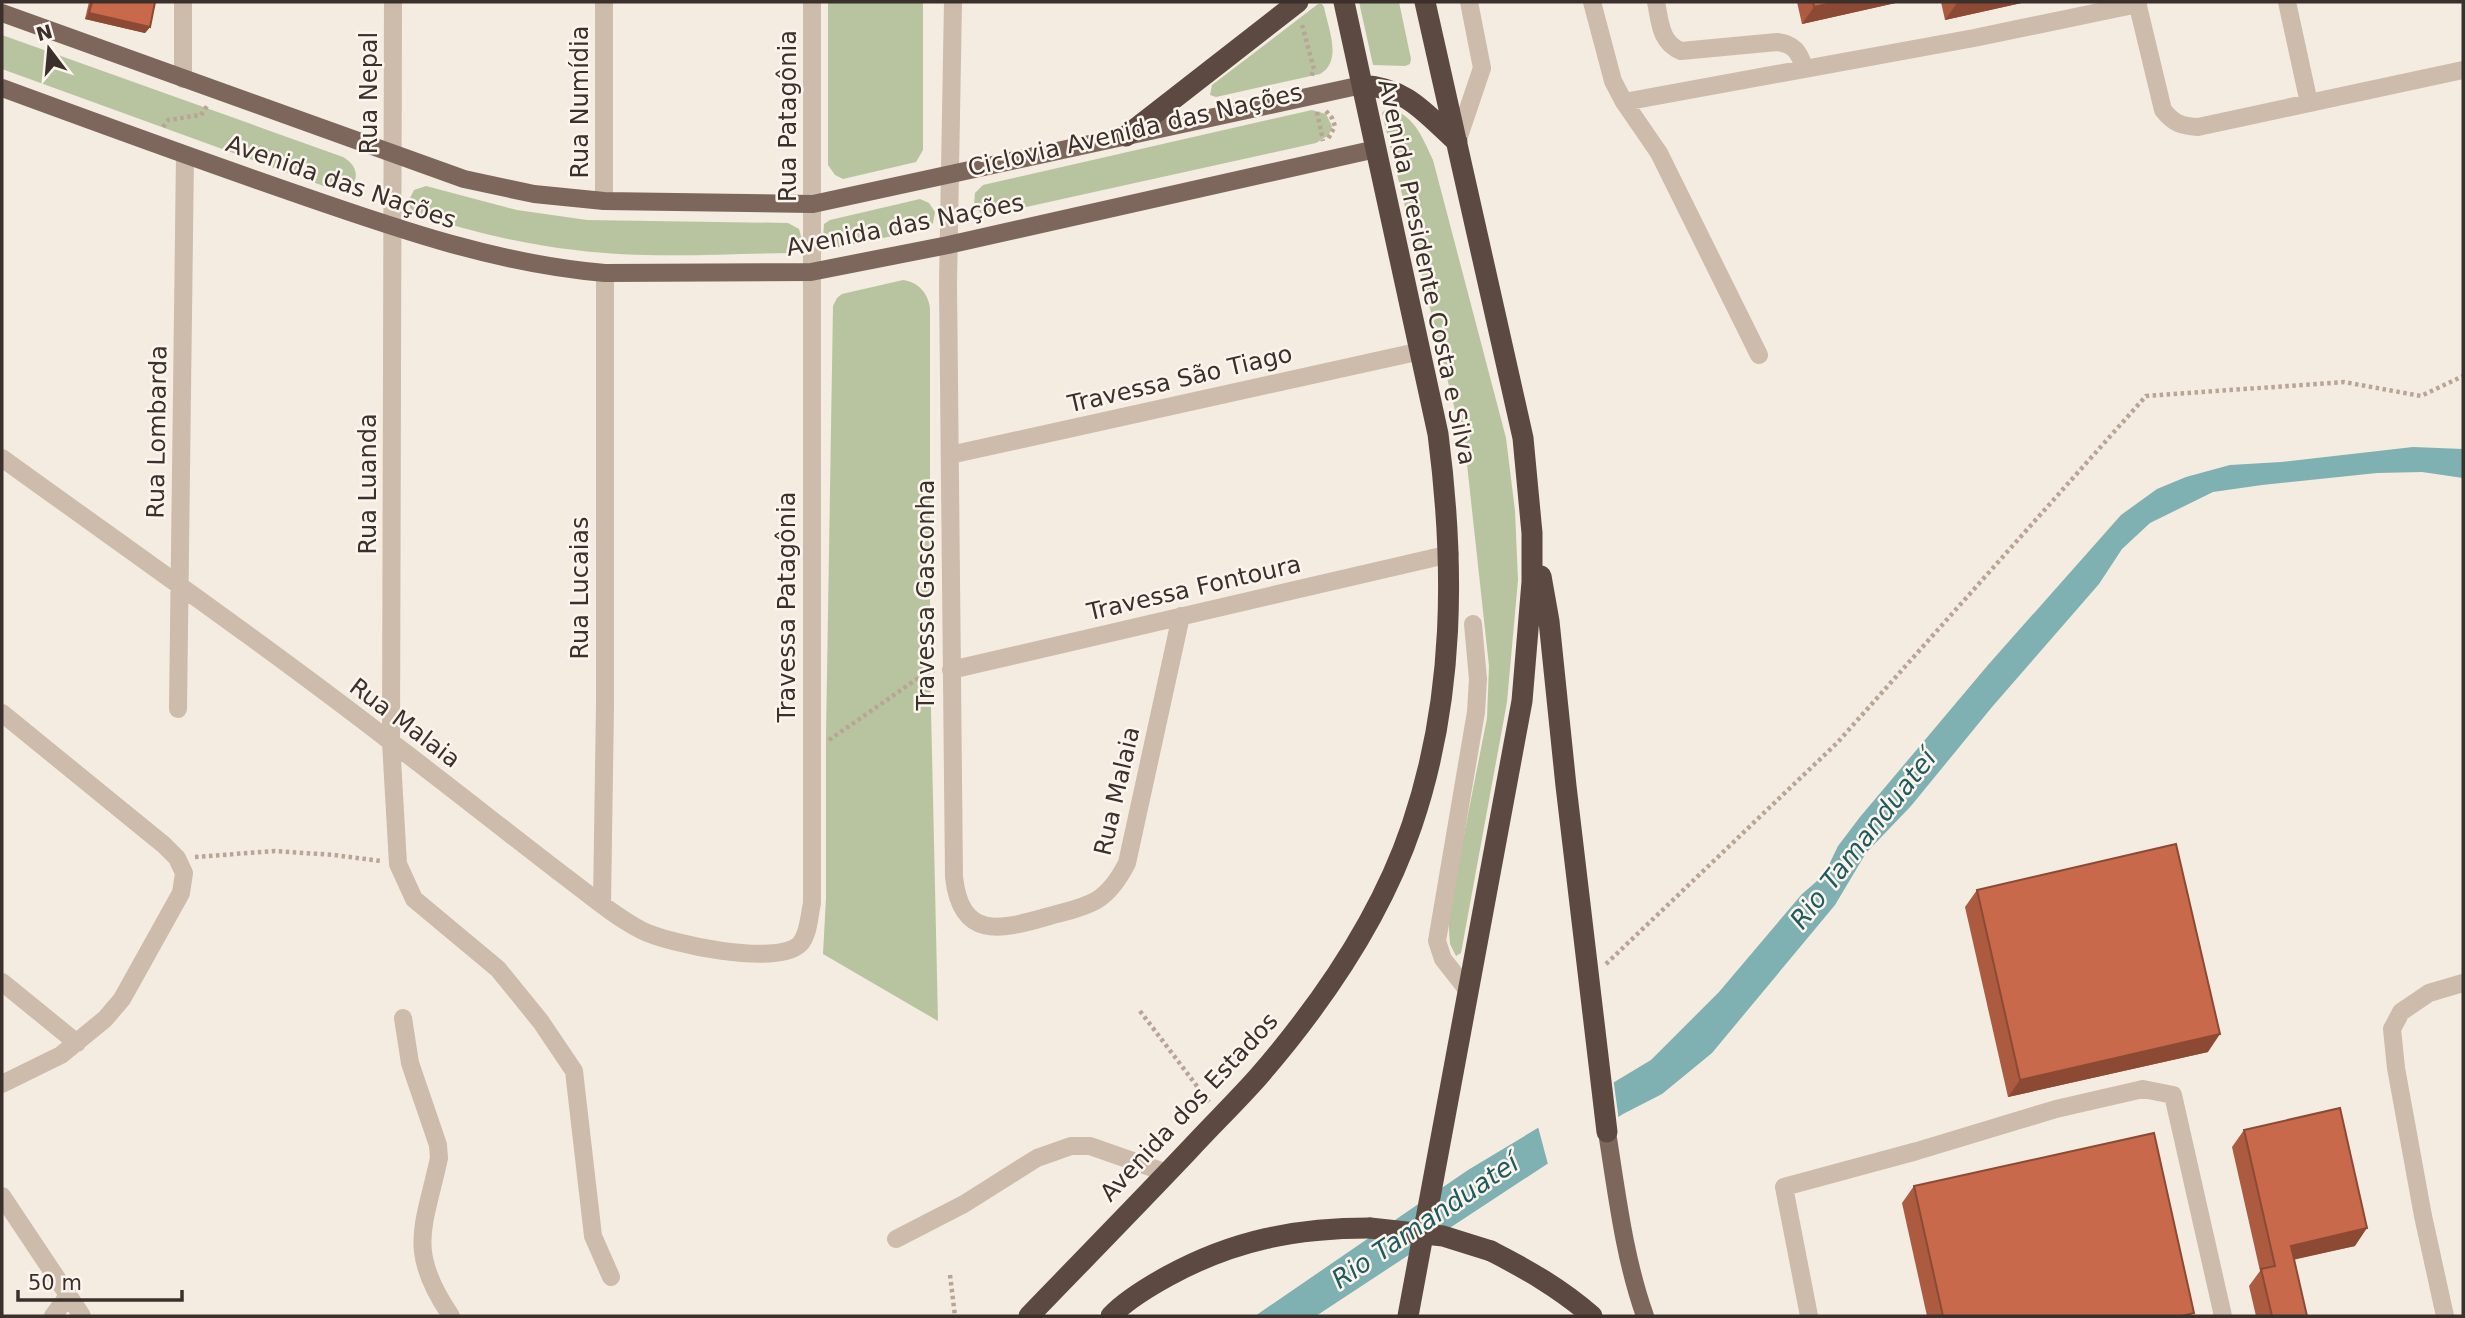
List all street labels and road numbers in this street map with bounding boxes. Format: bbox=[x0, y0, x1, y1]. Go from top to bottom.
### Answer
street label: Rua Numídia bbox=[566, 26, 594, 178]
street label: Rua Patagônia bbox=[774, 30, 802, 202]
street label: Rua Nepal bbox=[355, 32, 383, 154]
street label: Avenida Presidente Costa e Silva bbox=[1372, 77, 1482, 467]
street label: Ciclovia Avenida das Nações bbox=[965, 78, 1305, 182]
street label: Avenida das Nações bbox=[222, 129, 460, 235]
street label: Avenida das Nações bbox=[784, 188, 1026, 262]
street label: Travessa São Tiago bbox=[1064, 340, 1295, 419]
street label: Rua Lombarda bbox=[141, 345, 173, 519]
street label: Rua Luanda bbox=[354, 413, 382, 555]
street label: Travessa Gasconha bbox=[912, 480, 940, 711]
street label: Travessa Patagônia bbox=[773, 492, 801, 723]
street label: Rua Lucaias bbox=[566, 516, 594, 660]
street label: Travessa Fontoura bbox=[1083, 550, 1304, 626]
street label: Rua Malaia bbox=[344, 672, 466, 774]
street label: Rua Malaia bbox=[1089, 724, 1145, 858]
street label: Avenida dos Estados bbox=[1094, 1007, 1284, 1207]

